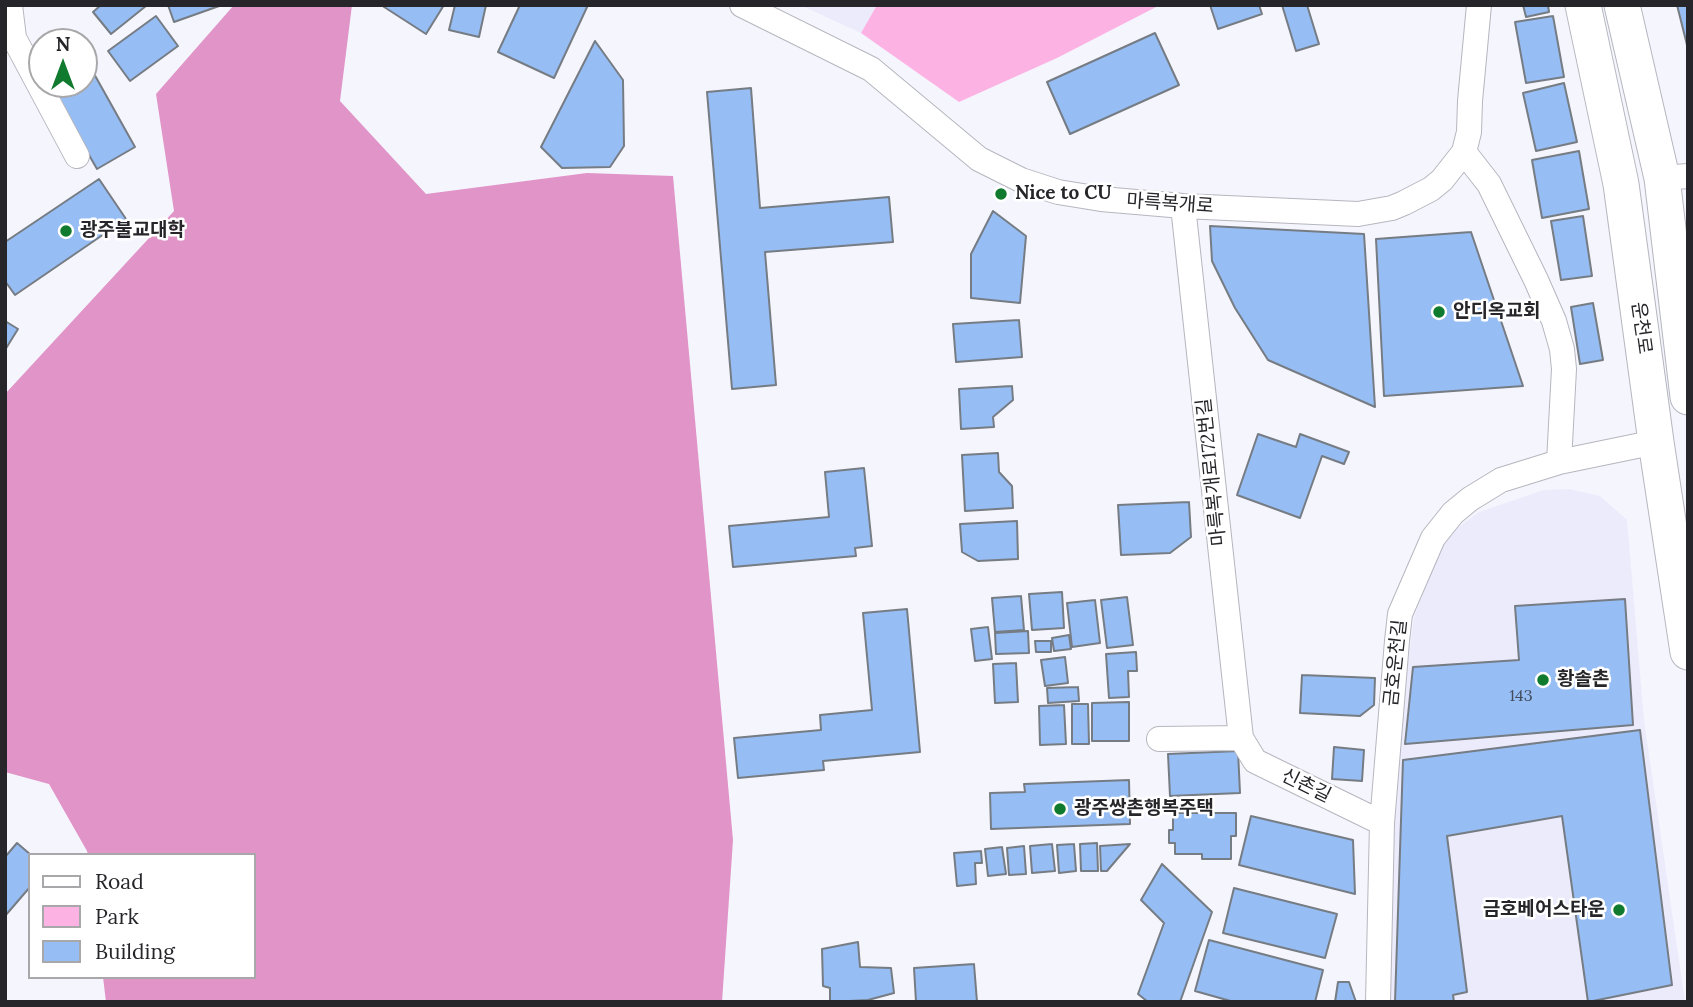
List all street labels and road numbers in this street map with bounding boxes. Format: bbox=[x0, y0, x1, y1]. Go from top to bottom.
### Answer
street label: 마륵복개로 bbox=[1126, 190, 1214, 218]
street label: 운천로 bbox=[1626, 300, 1656, 356]
street label: 마륵복개로172번길 bbox=[1193, 397, 1231, 547]
street label: 금호운천길 bbox=[1380, 618, 1412, 708]
street label: 신촌길 bbox=[1277, 764, 1335, 808]

